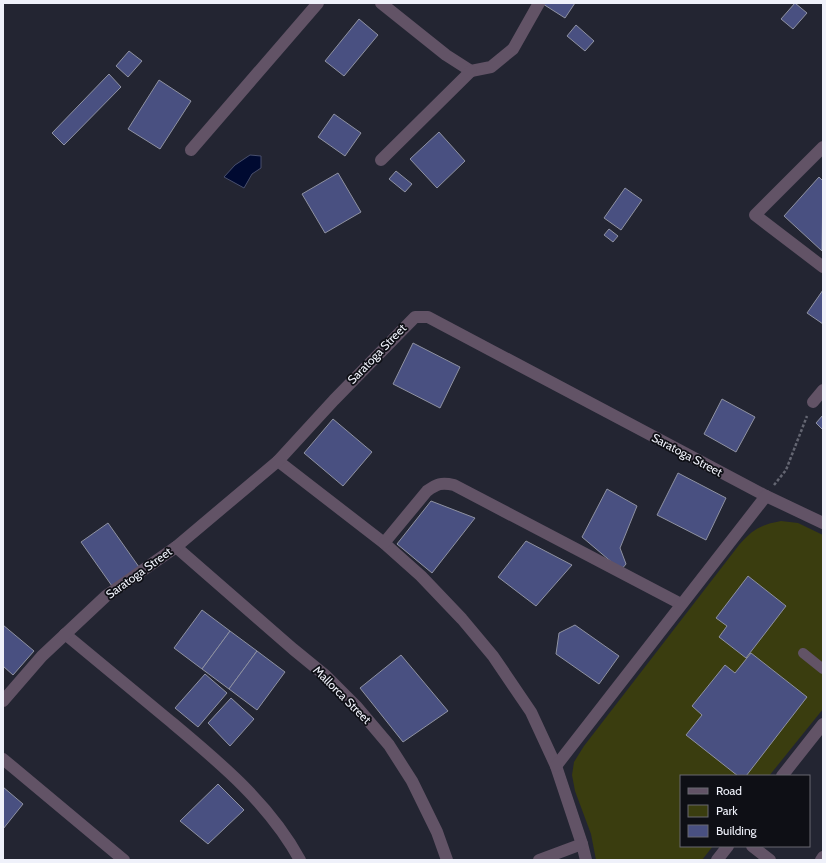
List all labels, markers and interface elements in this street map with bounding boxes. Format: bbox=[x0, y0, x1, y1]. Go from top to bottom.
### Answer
street label: Saratoga Street bbox=[344, 320, 409, 387]
street label: Saratoga Street bbox=[649, 430, 725, 479]
street label: Saratoga Street bbox=[103, 544, 175, 602]
street label: Mallorca Street bbox=[310, 662, 375, 727]
legend bbox=[680, 775, 810, 847]
text: Road bbox=[716, 783, 742, 798]
text: Park bbox=[716, 803, 738, 818]
text: Building bbox=[716, 823, 758, 838]

